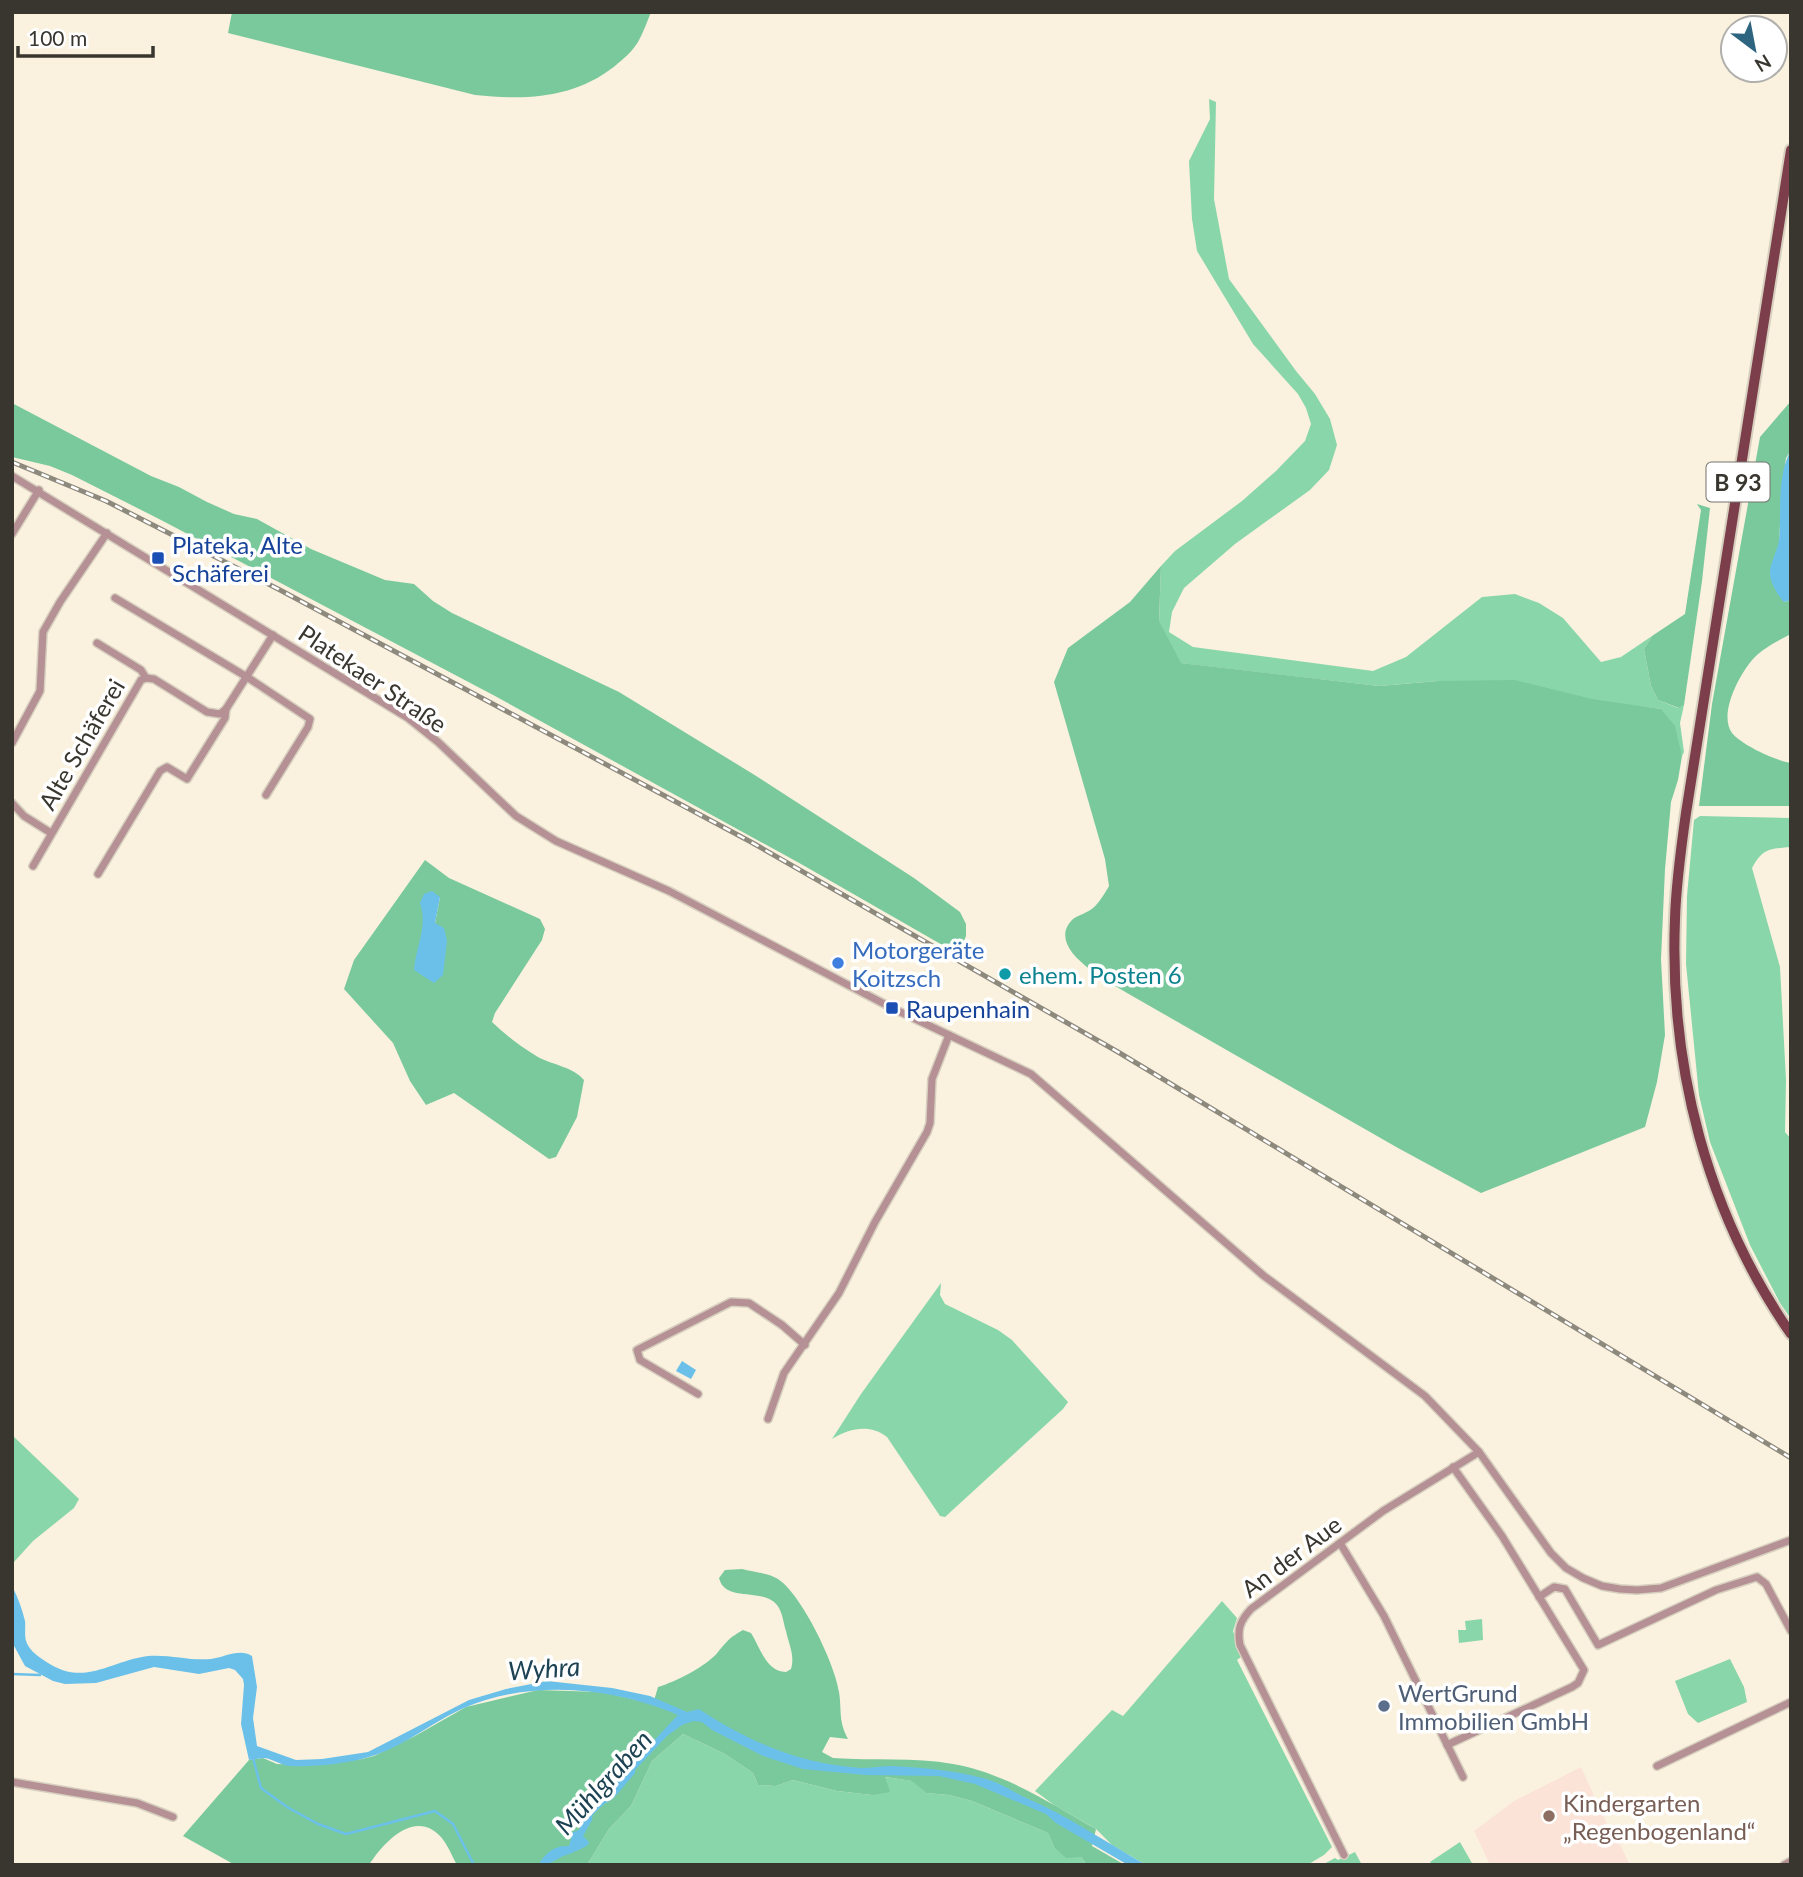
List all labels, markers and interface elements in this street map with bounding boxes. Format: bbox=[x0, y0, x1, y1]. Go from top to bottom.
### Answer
scale bar bbox=[18, 14, 152, 58]
north arrow bbox=[1719, 14, 1789, 84]
text: 100 m bbox=[28, 25, 87, 50]
text: N bbox=[1751, 50, 1776, 77]
road number: B 93 bbox=[1706, 462, 1770, 502]
place label: Plateka, Alte Schäferei bbox=[172, 530, 303, 587]
marker: Plateka, Alte Schäferei bbox=[150, 550, 166, 566]
street label: Platekaer Straße bbox=[293, 618, 453, 738]
street label: Alte Schäferei bbox=[32, 673, 130, 815]
place label: Motorgeräte Koitzsch bbox=[852, 935, 984, 992]
marker: Motorgeräte Koitzsch bbox=[830, 955, 846, 971]
place label: ehem. Posten 6 bbox=[1019, 960, 1182, 989]
marker: ehem. Posten 6 bbox=[997, 966, 1013, 982]
place label: Raupenhain bbox=[906, 994, 1030, 1023]
marker: Raupenhain bbox=[884, 1000, 900, 1016]
street label: An der Aue bbox=[1235, 1509, 1347, 1603]
water label: Wyhra bbox=[507, 1650, 581, 1686]
place label: WertGrund Immobilien GmbH bbox=[1398, 1678, 1589, 1735]
marker: WertGrund Immobilien GmbH bbox=[1376, 1698, 1392, 1714]
water label: Mühlgraben bbox=[548, 1723, 658, 1841]
place label: Kindergarten „Regenbogenland“ bbox=[1563, 1788, 1756, 1845]
marker: Kindergarten „Regenbogenland“ bbox=[1541, 1808, 1557, 1824]

